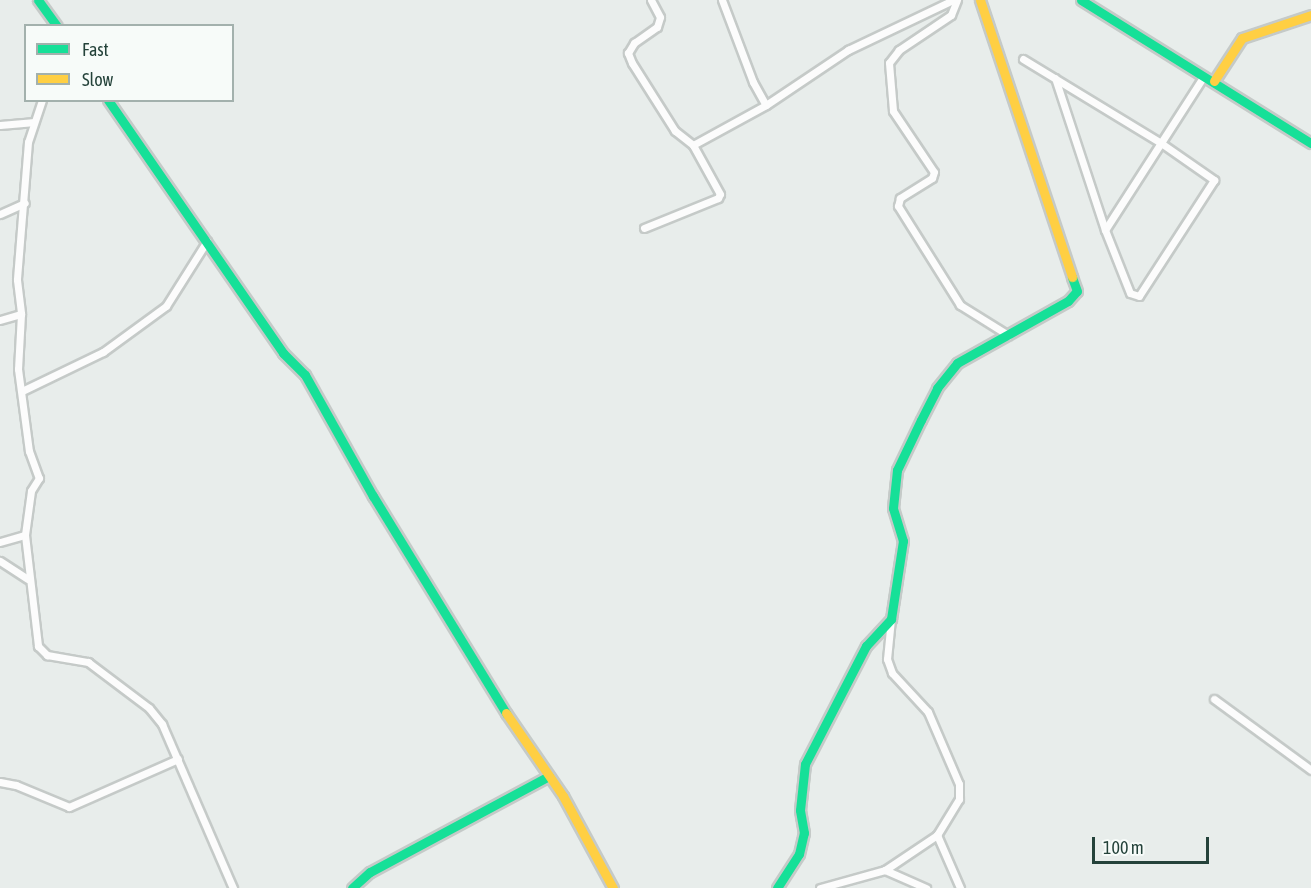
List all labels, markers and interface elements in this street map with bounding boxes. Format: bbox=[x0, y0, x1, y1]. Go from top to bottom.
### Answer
legend bbox=[24, 24, 234, 102]
text: Fast bbox=[82, 39, 109, 60]
text: Slow bbox=[82, 69, 113, 90]
scale bar bbox=[1095, 825, 1212, 863]
text: 100 m bbox=[1103, 837, 1144, 858]

